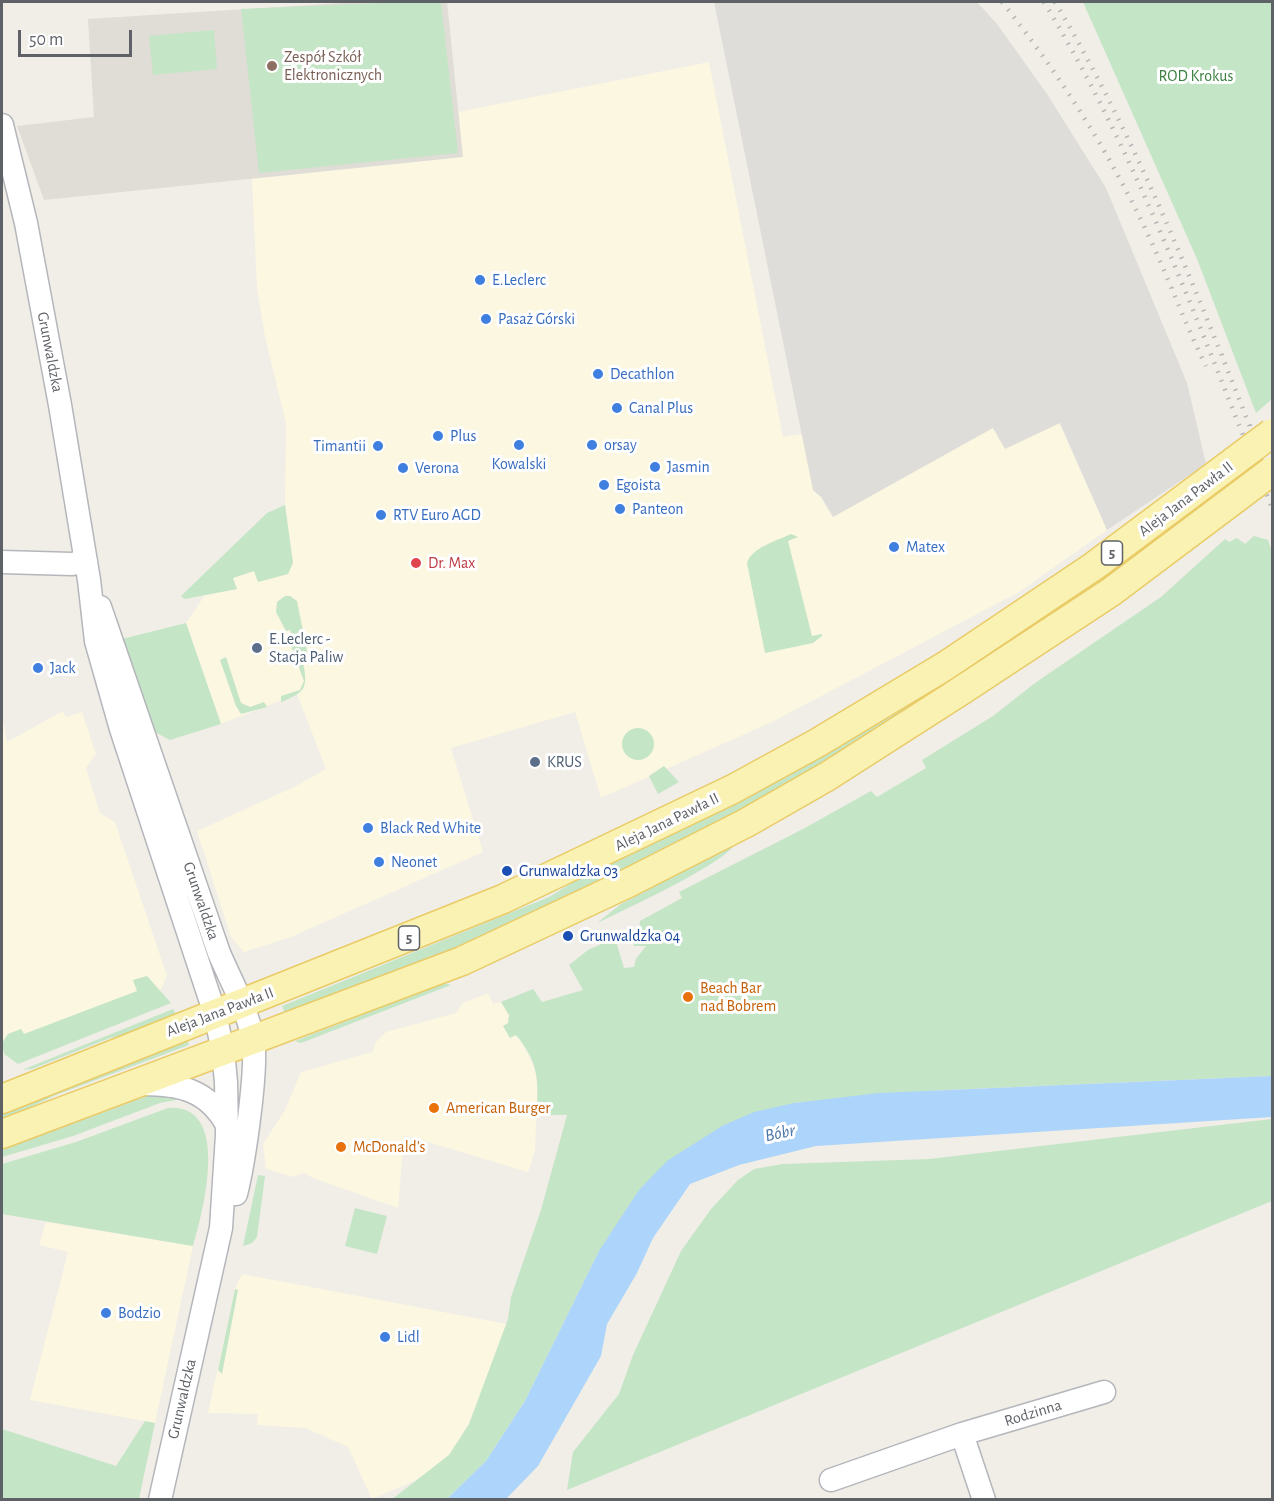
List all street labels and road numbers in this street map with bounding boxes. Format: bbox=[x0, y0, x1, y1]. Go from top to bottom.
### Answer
street label: Grunwaldzka bbox=[33, 310, 67, 394]
street label: Aleja Jana Pawła II bbox=[1135, 457, 1237, 541]
road number: 5 bbox=[1102, 541, 1122, 565]
street label: Aleja Jana Pawła II bbox=[612, 788, 722, 856]
street label: Grunwaldzka bbox=[179, 859, 223, 943]
road number: 5 bbox=[398, 926, 420, 950]
street label: Aleja Jana Pawła II bbox=[164, 983, 276, 1041]
street label: Grunwaldzka bbox=[163, 1357, 201, 1441]
street label: Rodzinna bbox=[1002, 1395, 1064, 1431]

